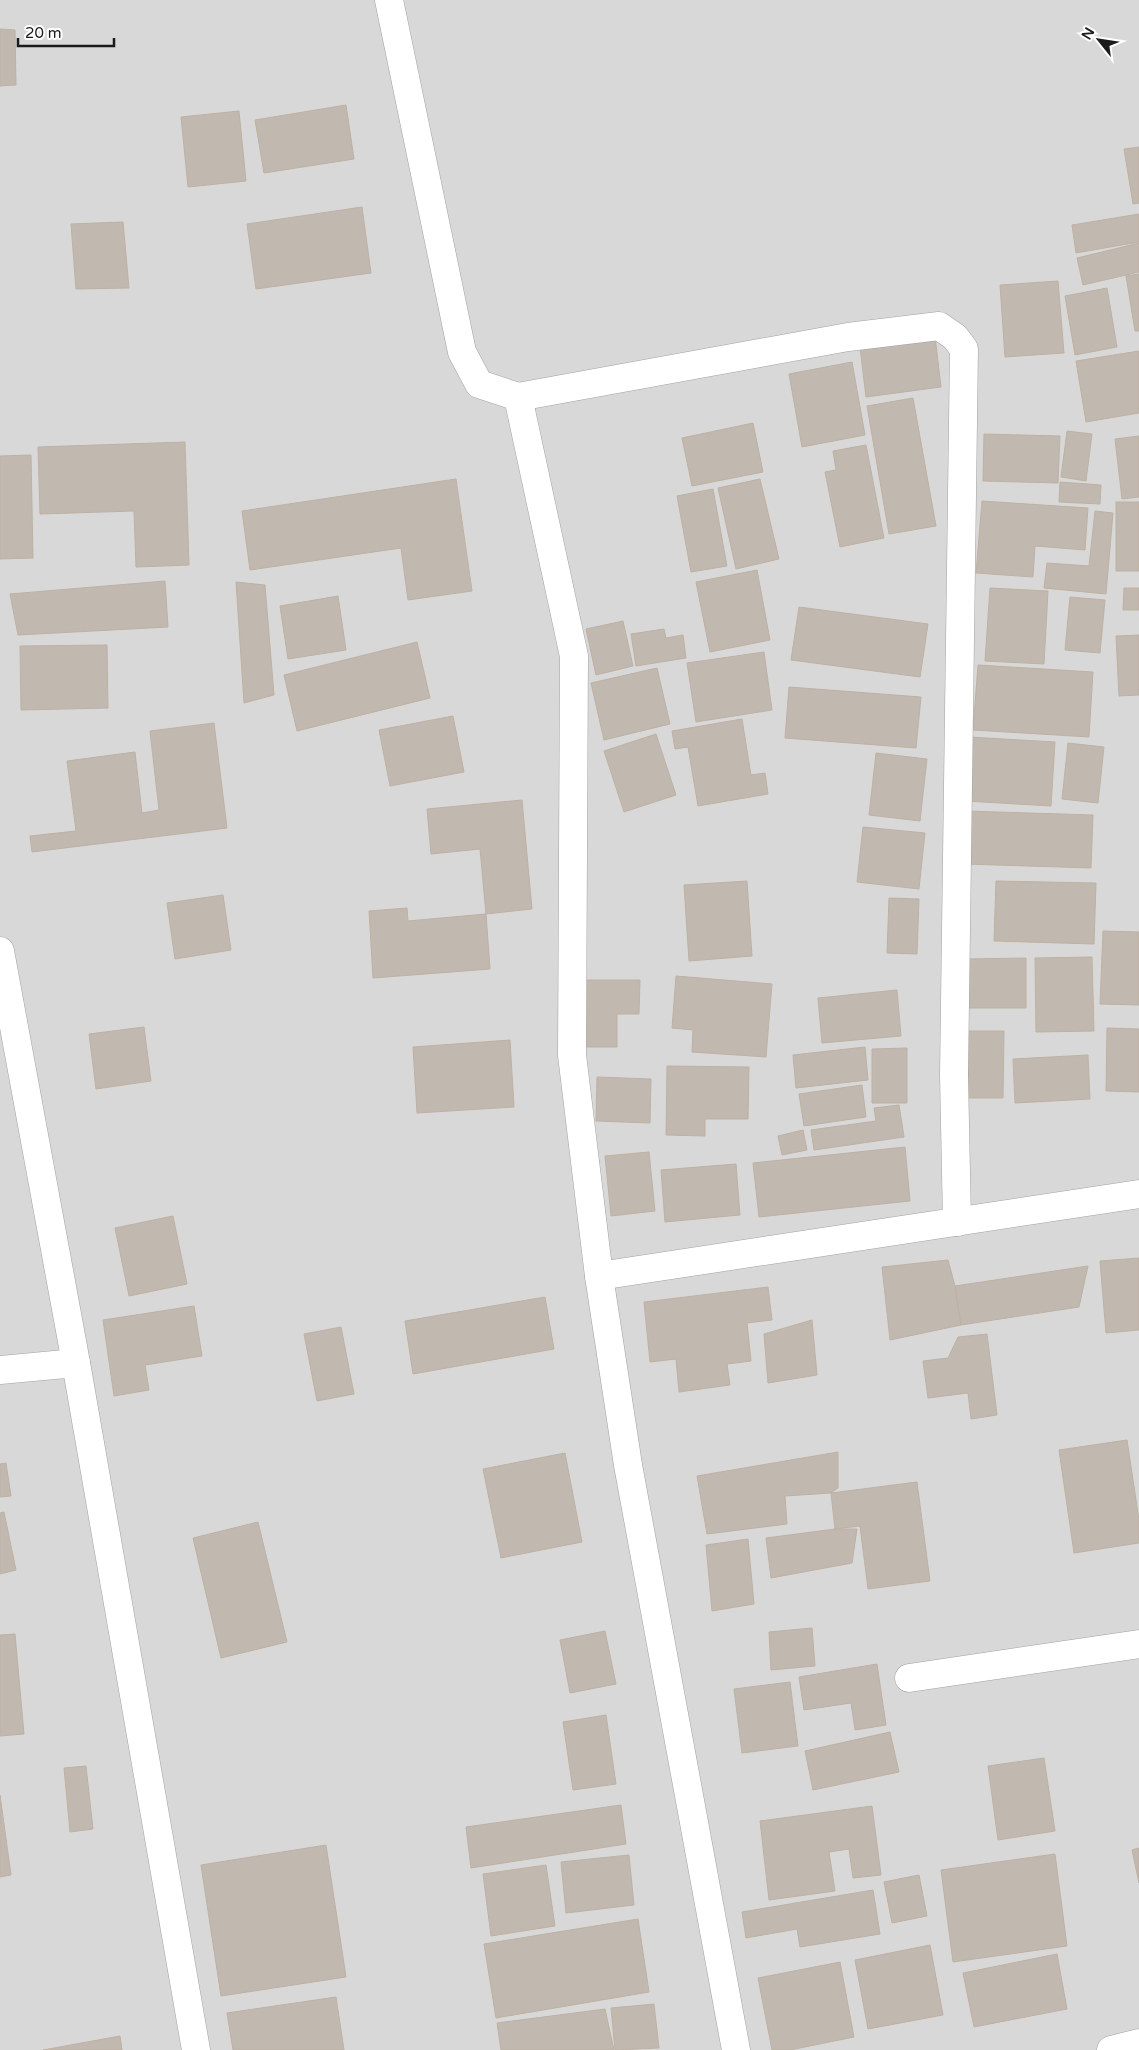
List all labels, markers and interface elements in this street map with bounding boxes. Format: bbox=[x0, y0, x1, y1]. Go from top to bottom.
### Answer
scale bar bbox=[18, 15, 114, 47]
north arrow bbox=[1074, 15, 1124, 65]
text: 20 m bbox=[25, 24, 62, 42]
text: N bbox=[1078, 25, 1098, 43]

